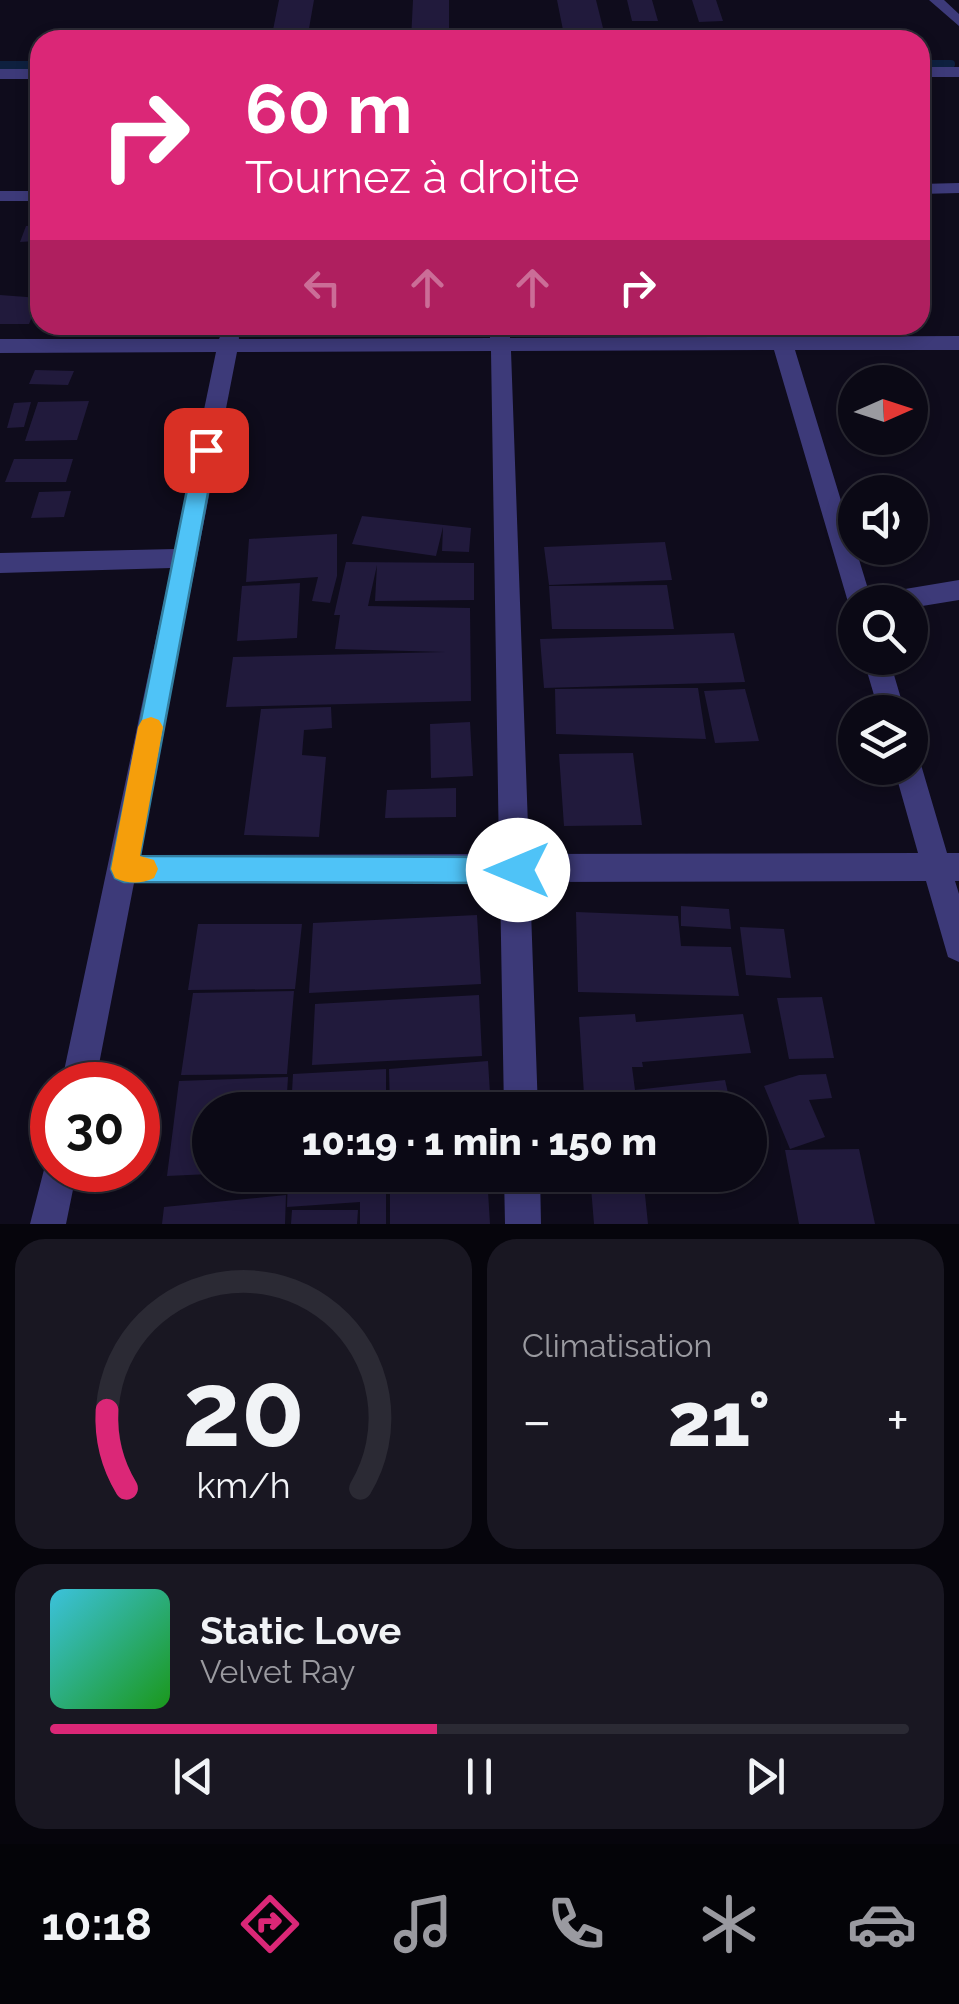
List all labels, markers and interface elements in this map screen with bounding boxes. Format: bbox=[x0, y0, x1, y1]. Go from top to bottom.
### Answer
text: 60 m bbox=[245, 67, 412, 149]
icon: right bbox=[80, 70, 210, 200]
text: Tournez à droite bbox=[245, 151, 579, 204]
icon: left bbox=[295, 260, 350, 315]
icon: ahead bbox=[400, 260, 455, 315]
icon: ahead bbox=[505, 260, 560, 315]
icon: right bbox=[610, 260, 665, 315]
north arrow bbox=[838, 365, 928, 455]
map controls bbox=[838, 365, 928, 785]
pin bbox=[164, 408, 249, 493]
icon: arrive bbox=[179, 423, 234, 478]
button: sound bbox=[838, 475, 928, 565]
button: search bbox=[838, 585, 928, 675]
button: layers bbox=[838, 695, 928, 785]
position arrow bbox=[466, 818, 570, 922]
speed limit sign: 30 bbox=[30, 1062, 160, 1192]
text: 10:19 · 1 min · 150 m bbox=[302, 1119, 657, 1164]
text: Climatisation bbox=[522, 1327, 712, 1364]
text: 20 bbox=[182, 1348, 305, 1470]
text: 21° bbox=[668, 1375, 770, 1464]
text: − bbox=[522, 1388, 552, 1453]
text: + bbox=[886, 1388, 909, 1453]
text: km/h bbox=[196, 1464, 291, 1506]
text: Static Love bbox=[200, 1608, 401, 1653]
text: Velvet Ray bbox=[200, 1653, 355, 1690]
icon: previous bbox=[166, 1749, 221, 1804]
icon: pause bbox=[452, 1749, 507, 1804]
icon: next bbox=[738, 1749, 793, 1804]
icon: directions bbox=[235, 1889, 305, 1959]
icon: music bbox=[388, 1889, 458, 1959]
icon: phone bbox=[541, 1889, 611, 1959]
icon: climate bbox=[694, 1889, 764, 1959]
icon: car bbox=[847, 1889, 917, 1959]
text: 10:18 bbox=[42, 1898, 152, 1951]

